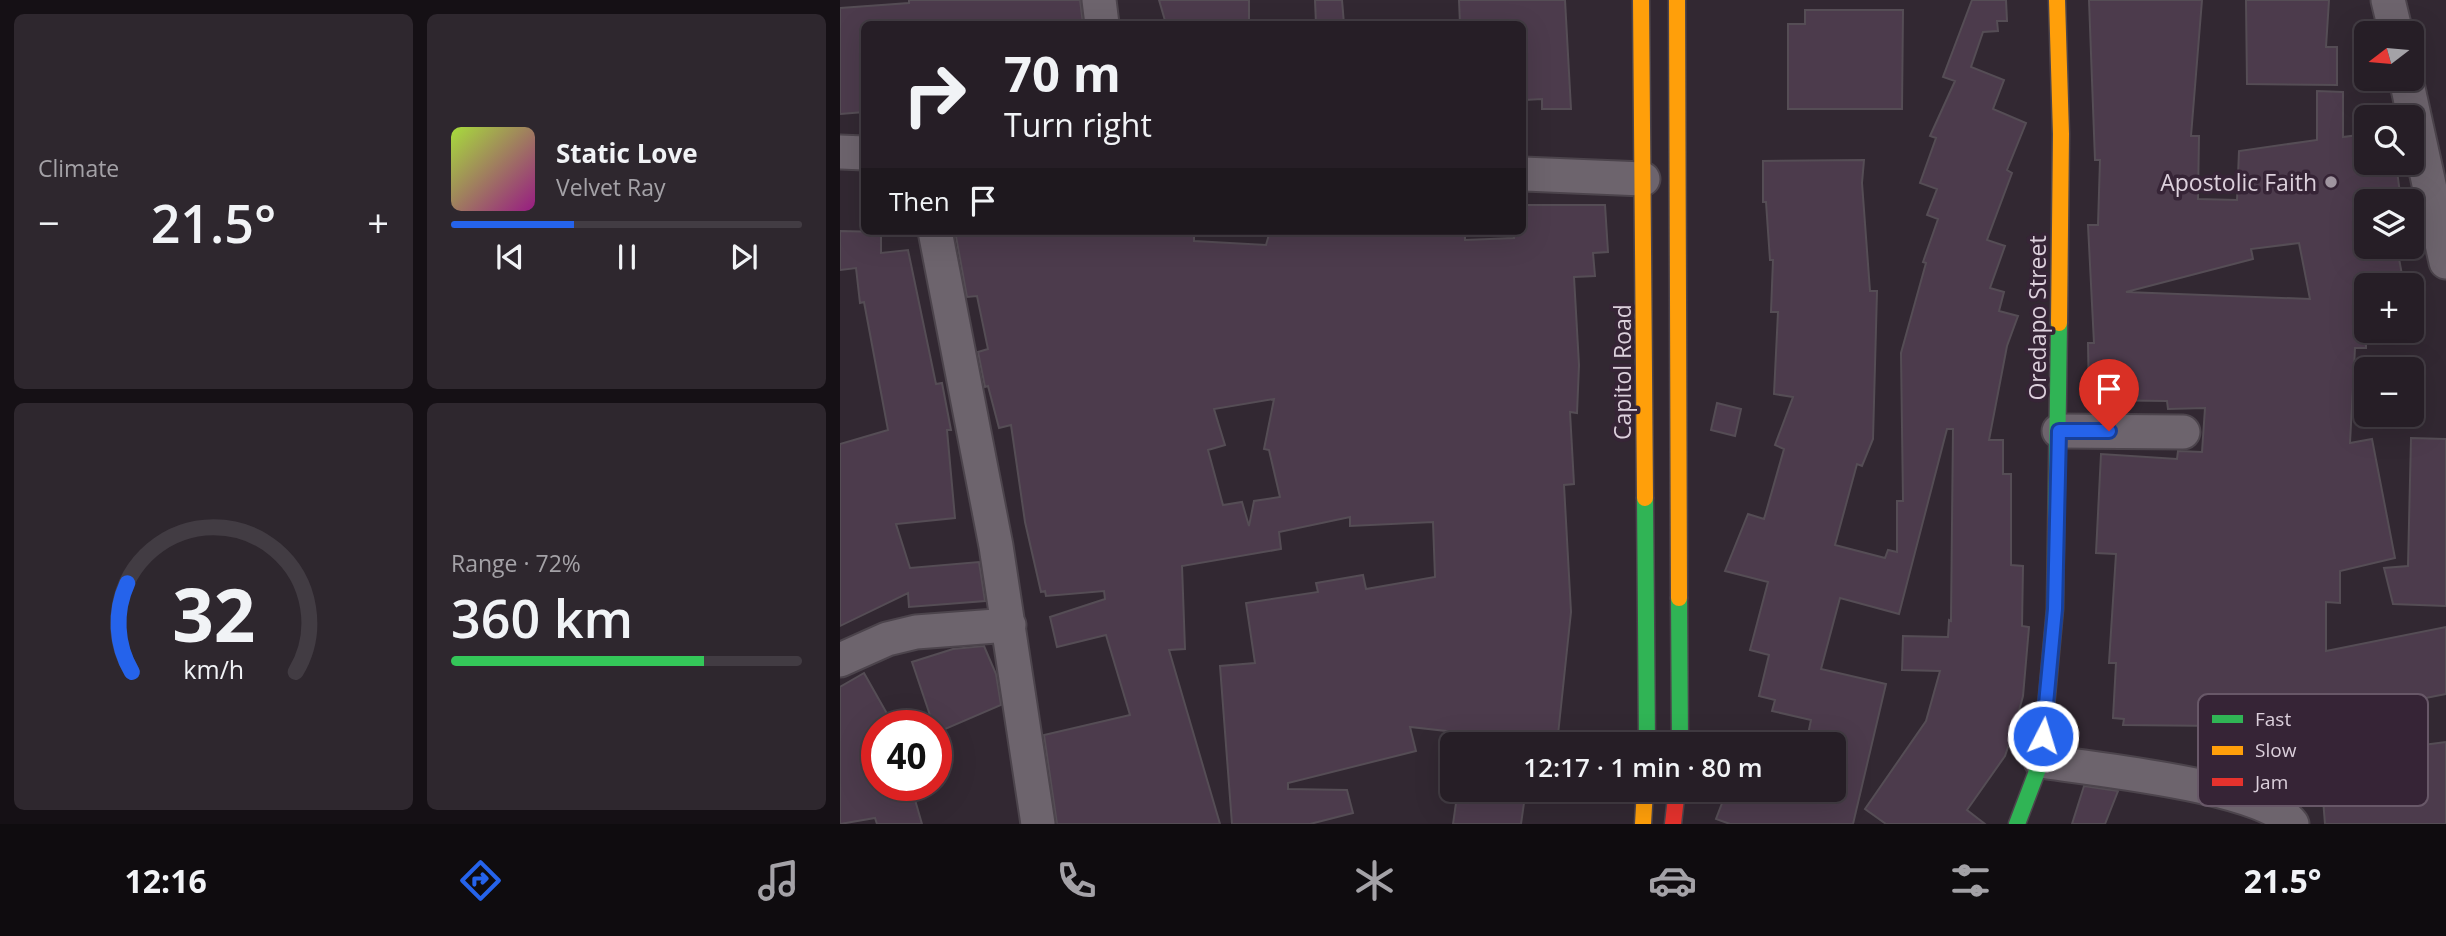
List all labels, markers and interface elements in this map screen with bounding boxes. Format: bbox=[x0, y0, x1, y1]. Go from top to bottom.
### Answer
north arrow bbox=[2354, 21, 2424, 91]
map controls bbox=[2354, 21, 2424, 427]
text: 70 m bbox=[1004, 40, 1121, 106]
icon: right bbox=[889, 49, 980, 140]
text: Turn right bbox=[1004, 103, 1152, 146]
button: search bbox=[2354, 105, 2424, 175]
text: Static Love bbox=[556, 135, 698, 171]
text: Climate bbox=[38, 152, 119, 184]
place label: Apostolic Faith bbox=[2160, 166, 2317, 198]
text: Velvet Ray bbox=[556, 171, 666, 203]
marker: Apostolic Faith bbox=[2323, 174, 2339, 190]
icon: arrive bbox=[964, 182, 1002, 220]
text: Then bbox=[889, 183, 950, 219]
text: 21.5° bbox=[151, 187, 276, 258]
button: layers bbox=[2354, 189, 2424, 259]
text: − bbox=[38, 196, 60, 248]
text: + bbox=[367, 196, 389, 248]
street label: Oredapo Street bbox=[2021, 235, 2053, 401]
icon: previous bbox=[491, 238, 529, 276]
icon: pause bbox=[608, 238, 646, 276]
icon: next bbox=[725, 238, 763, 276]
button: + bbox=[2354, 273, 2424, 343]
street label: Capitol Road bbox=[1606, 304, 1638, 440]
button: − bbox=[2354, 357, 2424, 427]
pin bbox=[2079, 359, 2139, 431]
icon: arrive bbox=[2090, 370, 2128, 408]
text: Range · 72% bbox=[451, 547, 581, 579]
text: 32 bbox=[172, 565, 255, 664]
text: 360 km bbox=[451, 582, 633, 653]
text: km/h bbox=[183, 652, 244, 686]
legend bbox=[2198, 694, 2428, 806]
position arrow bbox=[2006, 699, 2080, 773]
text: Fast bbox=[2255, 706, 2291, 732]
speed limit sign: 40 bbox=[861, 710, 952, 801]
text: Slow bbox=[2255, 737, 2297, 763]
text: 12:17 · 1 min · 80 m bbox=[1523, 749, 1763, 785]
text: Jam bbox=[2253, 769, 2288, 795]
icon: directions bbox=[456, 856, 505, 905]
icon: music bbox=[754, 856, 803, 905]
icon: phone bbox=[1052, 856, 1101, 905]
icon: climate bbox=[1350, 856, 1399, 905]
icon: car bbox=[1648, 856, 1697, 905]
icon: filters bbox=[1946, 856, 1995, 905]
text: 12:16 bbox=[124, 859, 207, 902]
text: 21.5° bbox=[2244, 859, 2321, 902]

